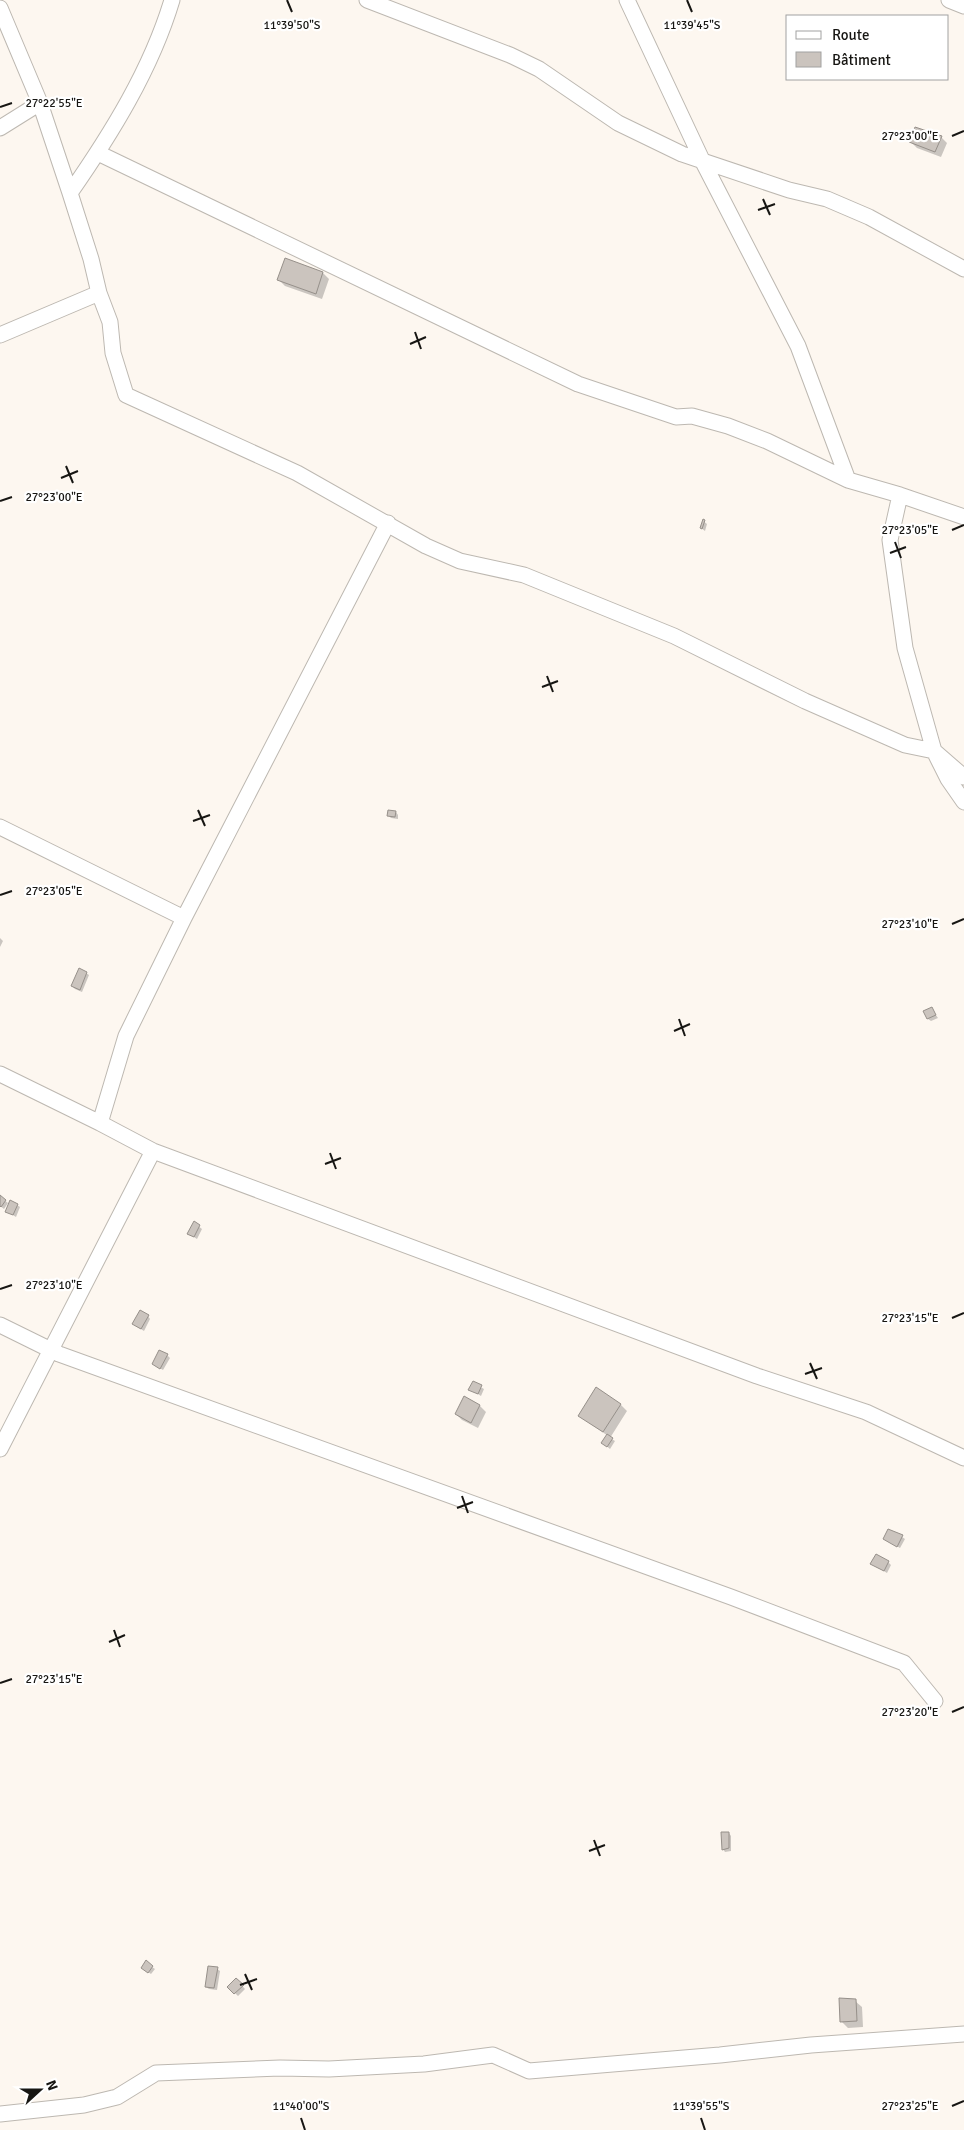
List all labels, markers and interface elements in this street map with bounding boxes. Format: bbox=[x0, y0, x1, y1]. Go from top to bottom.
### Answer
legend bbox=[786, 15, 949, 80]
text: 11°39'50"S bbox=[263, 18, 321, 33]
text: 11°39'45"S bbox=[663, 18, 721, 33]
text: Route bbox=[832, 26, 869, 44]
text: Bâtiment bbox=[832, 51, 891, 69]
text: 27°22'55"E bbox=[25, 96, 83, 111]
text: 27°23'00"E bbox=[881, 129, 939, 144]
text: 27°23'00"E bbox=[25, 490, 83, 505]
text: 27°23'05"E bbox=[881, 523, 939, 538]
text: 27°23'05"E bbox=[25, 884, 83, 899]
text: 27°23'10"E bbox=[881, 917, 939, 932]
text: 27°23'10"E bbox=[25, 1278, 83, 1293]
text: 27°23'15"E bbox=[881, 1311, 939, 1326]
text: 27°23'15"E bbox=[25, 1672, 83, 1687]
text: 27°23'20"E bbox=[881, 1705, 939, 1720]
north arrow bbox=[15, 2065, 65, 2115]
text: N bbox=[42, 2078, 61, 2093]
text: 11°40'00"S bbox=[272, 2099, 330, 2114]
text: 11°39'55"S bbox=[672, 2099, 730, 2114]
text: 27°23'25"E bbox=[881, 2099, 939, 2114]

